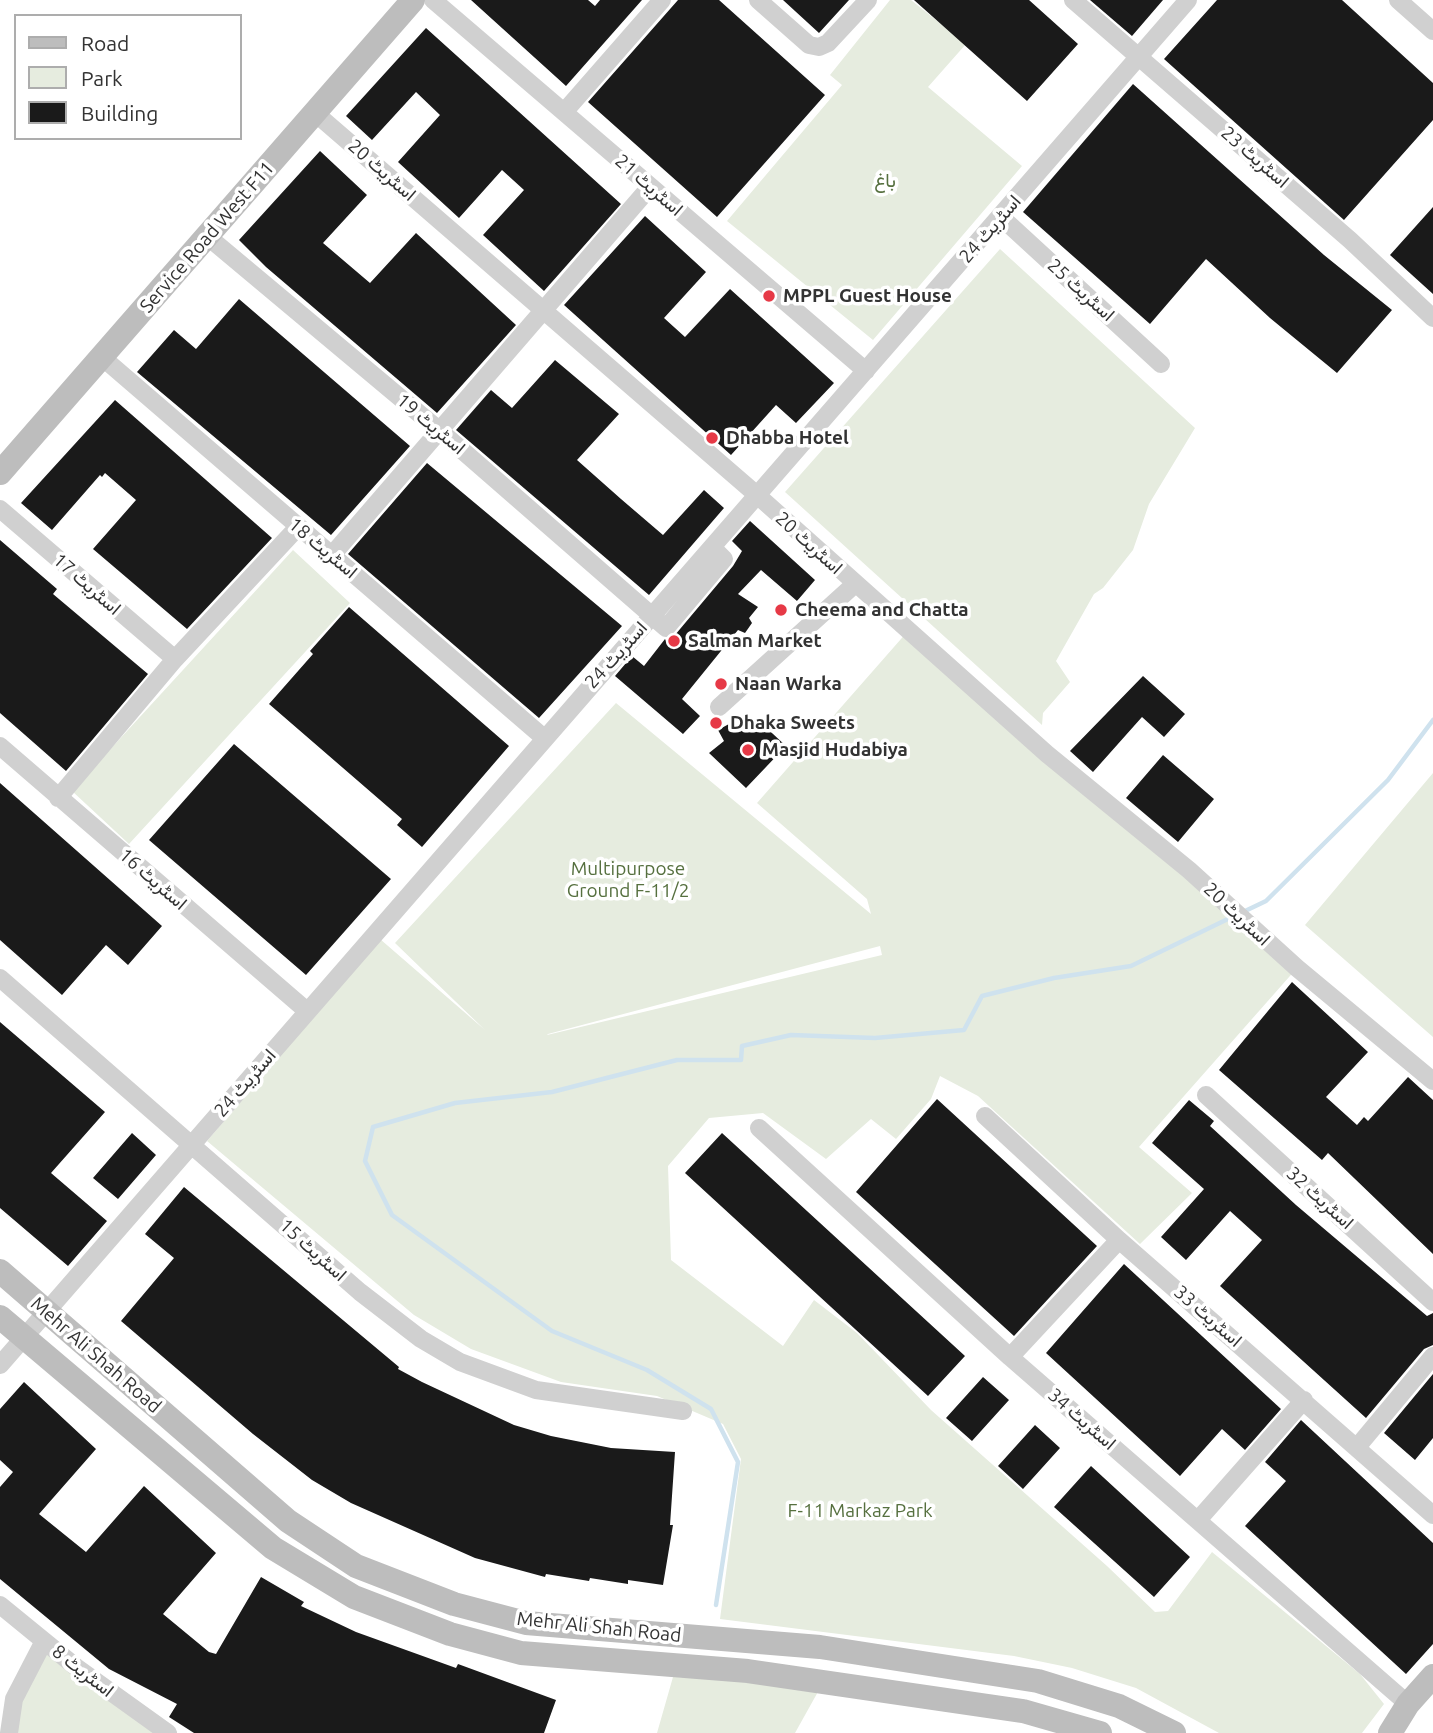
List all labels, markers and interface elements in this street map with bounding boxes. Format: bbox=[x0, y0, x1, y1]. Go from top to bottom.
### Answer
legend bbox=[14, 14, 242, 140]
text: Road bbox=[81, 31, 129, 55]
text: Park bbox=[81, 66, 123, 90]
text: Building bbox=[81, 101, 158, 125]
street label: اسٹریٹ 23 bbox=[1216, 121, 1294, 193]
street label: اسٹریٹ 20 bbox=[343, 134, 421, 206]
street label: اسٹریٹ 21 bbox=[610, 149, 688, 221]
street label: Service Road West F11 bbox=[135, 157, 279, 317]
park label: باغ bbox=[874, 170, 896, 192]
street label: اسٹریٹ 24 bbox=[954, 190, 1026, 268]
street label: اسٹریٹ 25 bbox=[1043, 254, 1119, 326]
place label: MPPL Guest House bbox=[783, 285, 952, 307]
marker: MPPL Guest House bbox=[761, 288, 777, 304]
street label: اسٹریٹ 19 bbox=[392, 389, 470, 459]
place label: Dhabba Hotel bbox=[726, 427, 849, 449]
marker: Dhabba Hotel bbox=[704, 430, 720, 446]
street label: اسٹریٹ 20 bbox=[771, 507, 847, 579]
street label: اسٹریٹ 18 bbox=[284, 513, 362, 583]
street label: اسٹریٹ 17 bbox=[48, 548, 126, 620]
place label: Cheema and Chatta bbox=[795, 599, 969, 621]
marker: Cheema and Chatta bbox=[773, 602, 789, 618]
street label: اسٹریٹ 24 bbox=[580, 617, 652, 693]
place label: Salman Market bbox=[688, 630, 822, 652]
marker: Salman Market bbox=[666, 633, 682, 649]
place label: Naan Warka bbox=[735, 673, 842, 695]
marker: Naan Warka bbox=[713, 676, 729, 692]
place label: Dhaka Sweets bbox=[730, 712, 855, 734]
marker: Dhaka Sweets bbox=[708, 715, 724, 731]
place label: Masjid Hudabiya bbox=[762, 739, 908, 761]
marker: Masjid Hudabiya bbox=[740, 742, 756, 758]
street label: اسٹریٹ 16 bbox=[114, 843, 192, 915]
park label: Multipurpose Ground F-11/2 bbox=[567, 858, 689, 902]
street label: اسٹریٹ 20 bbox=[1199, 878, 1275, 950]
street label: اسٹریٹ 24 bbox=[209, 1044, 281, 1122]
street label: اسٹریٹ 32 bbox=[1282, 1162, 1358, 1234]
street label: اسٹریٹ 15 bbox=[275, 1214, 351, 1286]
street label: اسٹریٹ 33 bbox=[1169, 1280, 1247, 1352]
street label: Mehr Ali Shah Road bbox=[26, 1292, 166, 1418]
street label: اسٹریٹ 34 bbox=[1043, 1383, 1121, 1455]
park label: F-11 Markaz Park bbox=[788, 1500, 932, 1522]
street label: Mehr Ali Shah Road bbox=[516, 1607, 682, 1647]
street label: اسٹریٹ 8 bbox=[48, 1640, 118, 1702]

